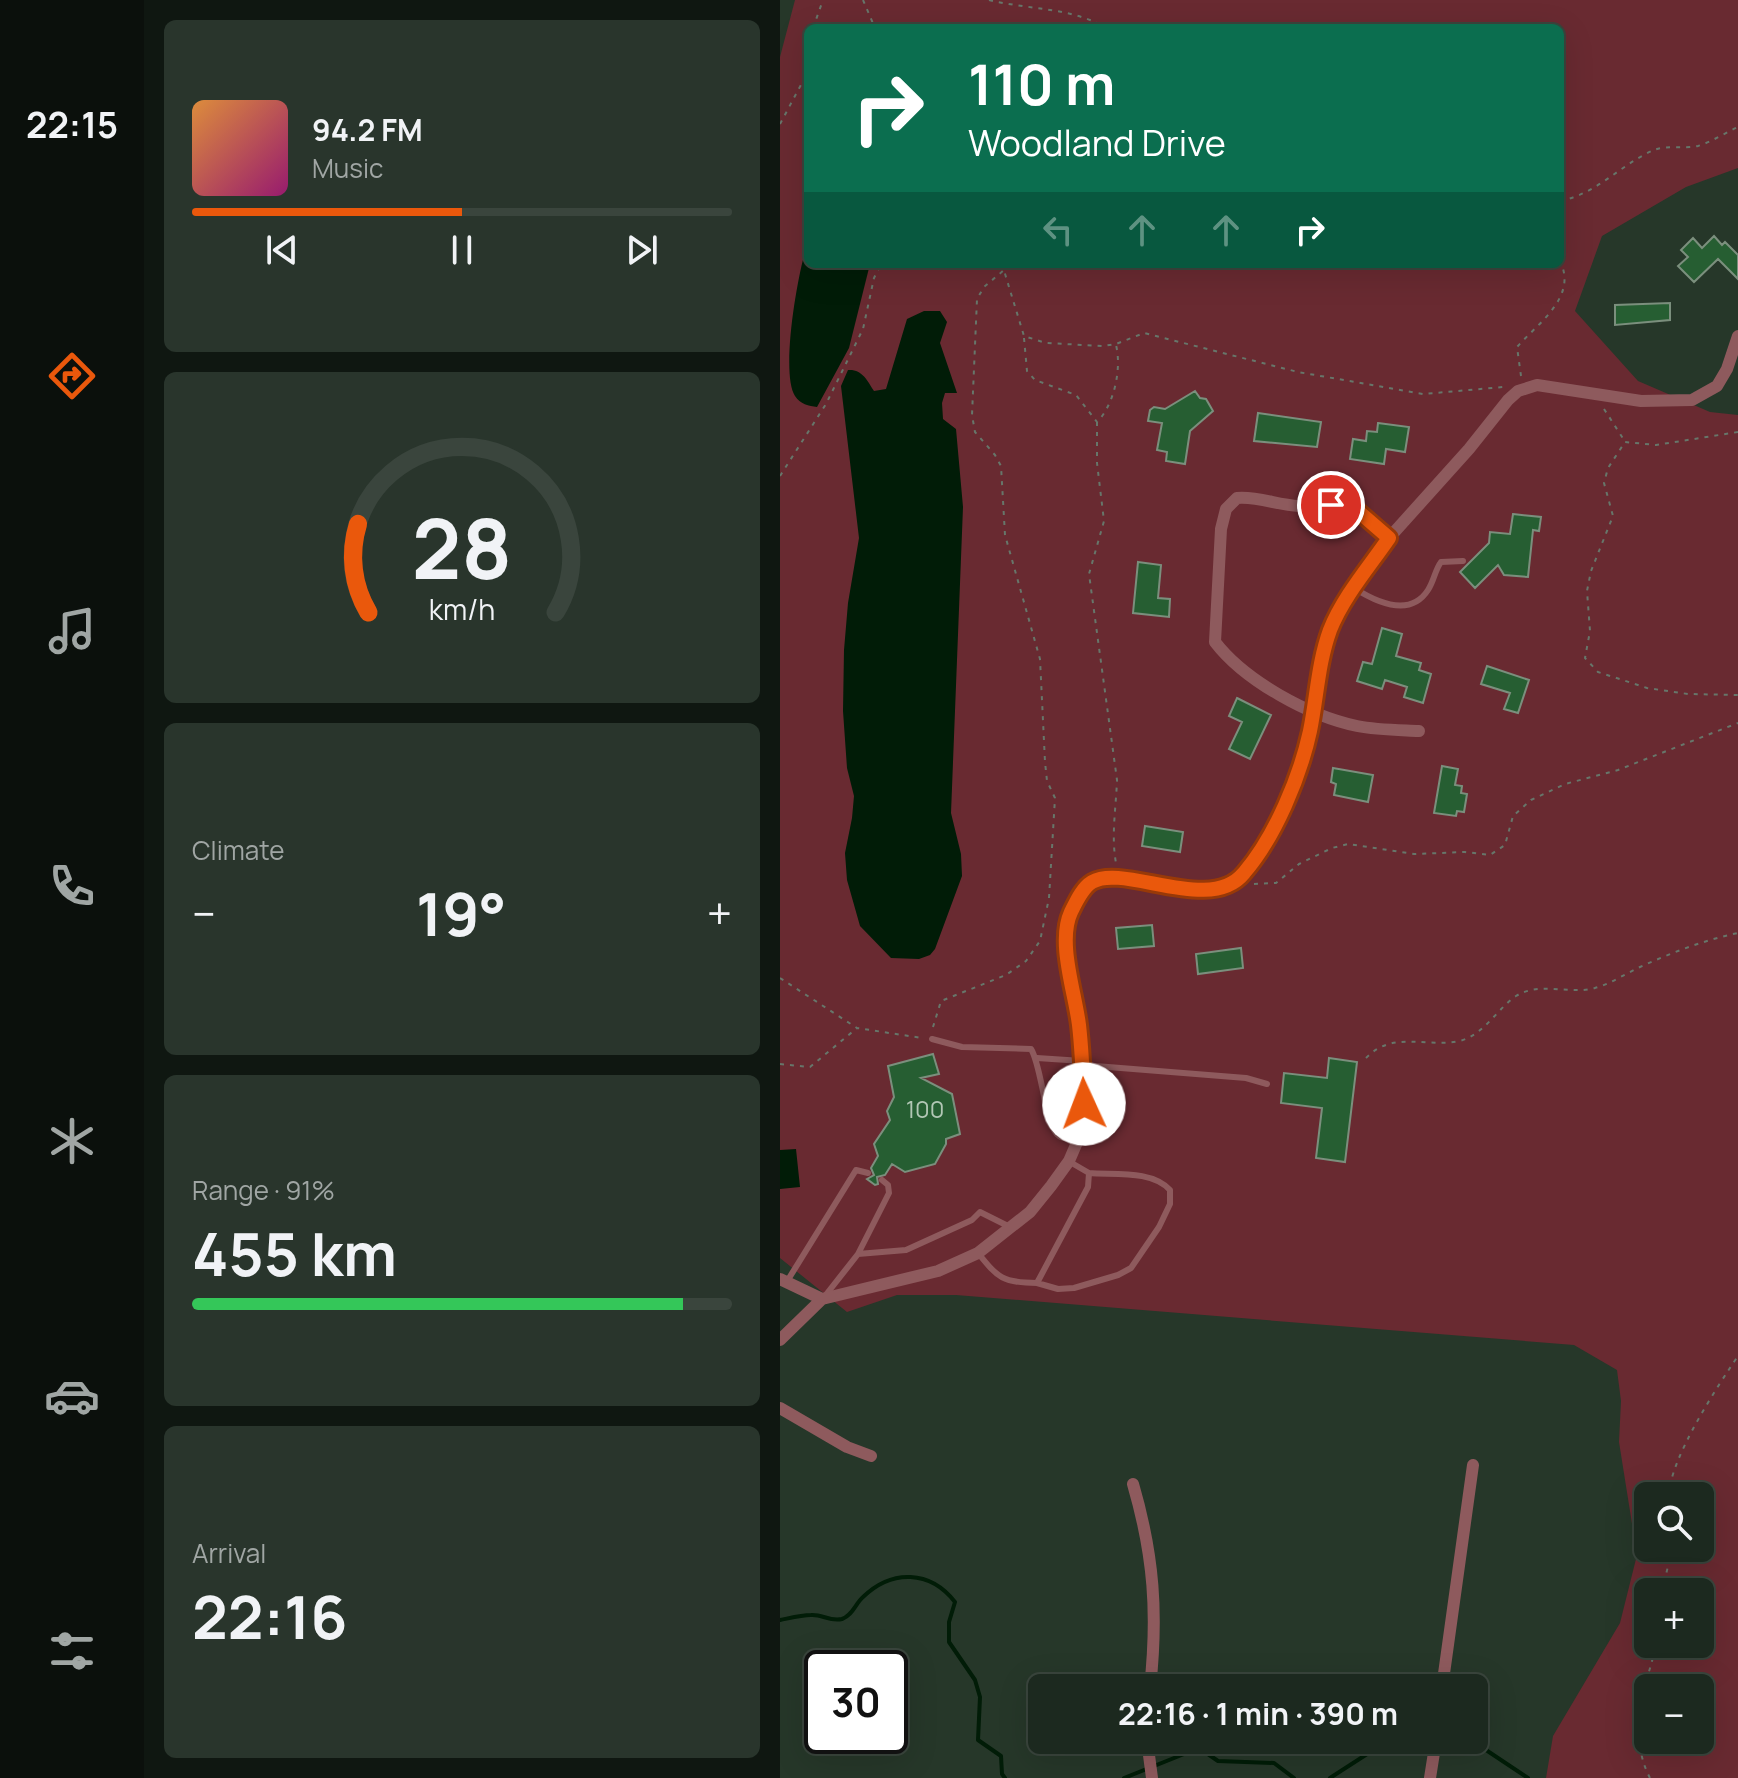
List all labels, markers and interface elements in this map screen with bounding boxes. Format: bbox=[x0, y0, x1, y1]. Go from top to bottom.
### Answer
text: 110 m bbox=[968, 45, 1115, 122]
icon: right bbox=[836, 56, 940, 160]
text: 22:15 bbox=[26, 100, 118, 149]
text: 94.2 FM bbox=[312, 109, 423, 150]
text: Woodland Drive bbox=[968, 118, 1226, 167]
text: Music bbox=[312, 150, 383, 186]
icon: left bbox=[1036, 208, 1080, 252]
icon: ahead bbox=[1120, 208, 1164, 252]
icon: ahead bbox=[1204, 208, 1248, 252]
icon: right bbox=[1288, 208, 1332, 252]
icon: previous bbox=[260, 228, 304, 272]
icon: pause bbox=[440, 228, 484, 272]
icon: next bbox=[620, 228, 664, 272]
icon: directions bbox=[44, 348, 100, 404]
pin bbox=[1297, 471, 1365, 539]
icon: arrive bbox=[1309, 483, 1353, 527]
text: 28 bbox=[412, 490, 512, 604]
text: km/h bbox=[429, 591, 495, 630]
icon: music bbox=[44, 603, 100, 659]
text: Climate bbox=[192, 832, 284, 868]
icon: phone bbox=[44, 858, 100, 914]
text: 19° bbox=[416, 872, 506, 954]
text: − bbox=[192, 883, 216, 943]
text: + bbox=[707, 883, 732, 943]
position arrow bbox=[1042, 1062, 1126, 1146]
house number: 100 bbox=[906, 1092, 944, 1125]
icon: climate bbox=[44, 1113, 100, 1169]
text: Range · 91% bbox=[192, 1172, 335, 1208]
text: 455 km bbox=[192, 1212, 397, 1294]
icon: car bbox=[44, 1368, 100, 1424]
map controls bbox=[1634, 1482, 1714, 1754]
button: search bbox=[1634, 1482, 1714, 1562]
text: Arrival bbox=[192, 1535, 266, 1571]
text: 22:16 bbox=[192, 1575, 348, 1657]
button: + bbox=[1634, 1578, 1714, 1658]
icon: filters bbox=[44, 1623, 100, 1679]
speed limit sign: 30 bbox=[804, 1650, 908, 1754]
button: − bbox=[1634, 1674, 1714, 1754]
text: 22:16 · 1 min · 390 m bbox=[1118, 1693, 1398, 1734]

